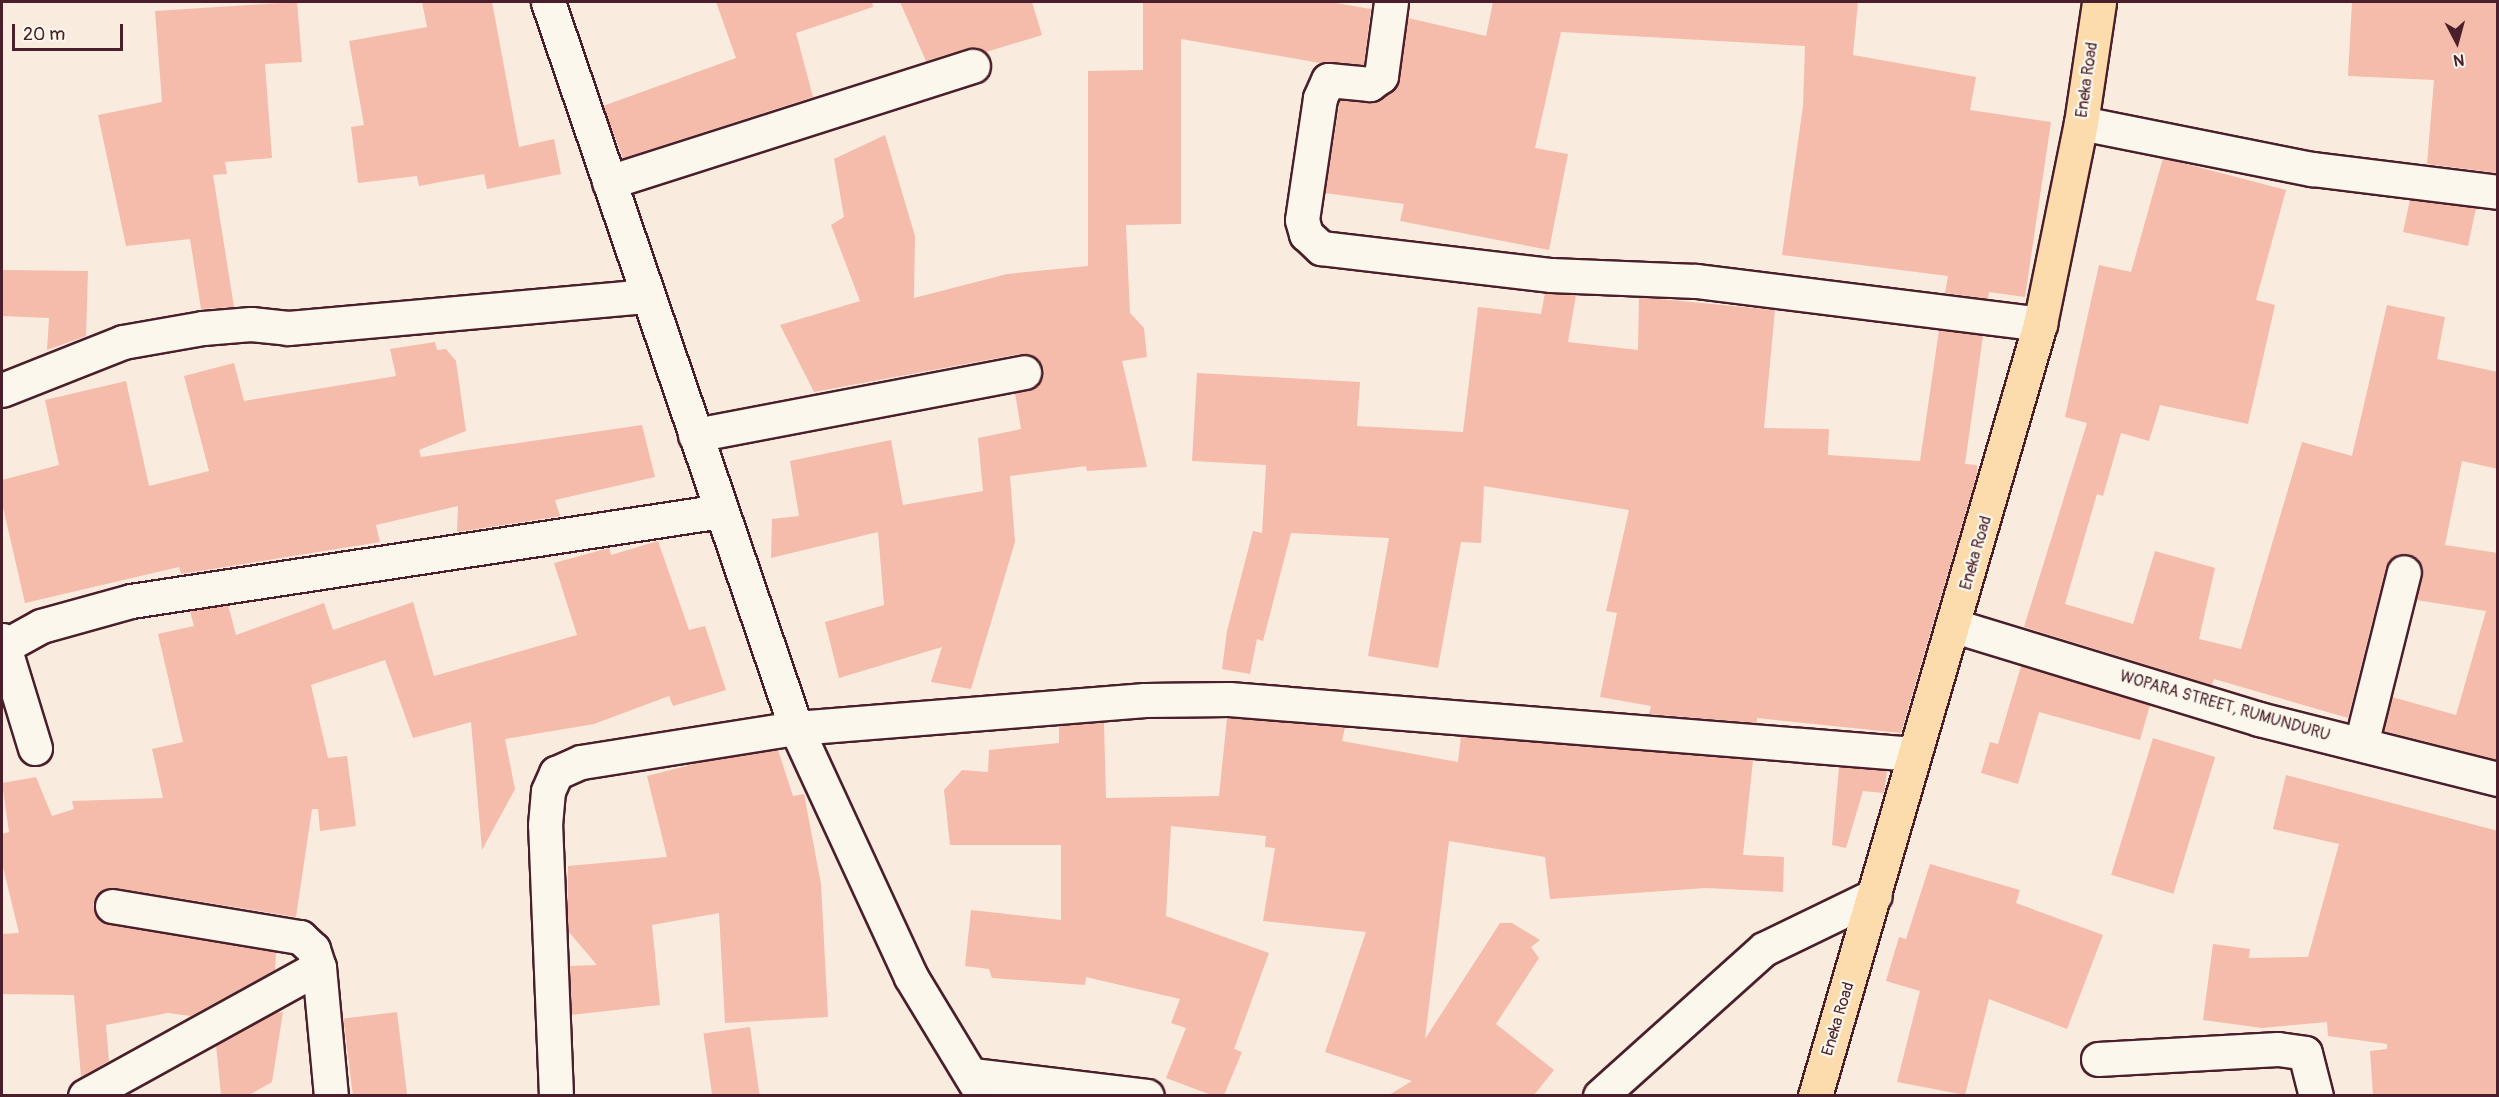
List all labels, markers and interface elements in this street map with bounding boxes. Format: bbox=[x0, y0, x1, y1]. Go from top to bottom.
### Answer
scale bar bbox=[15, 12, 126, 50]
north arrow bbox=[2427, 12, 2487, 72]
text: 20 m bbox=[23, 23, 65, 46]
street label: Eneka Road bbox=[2072, 41, 2102, 119]
text: N bbox=[2452, 49, 2465, 70]
street label: Eneka Road bbox=[1956, 514, 1996, 592]
street label: WOPARA STREET, RUMUNDURU bbox=[2117, 667, 2333, 745]
street label: Eneka Road bbox=[1818, 980, 1858, 1058]

